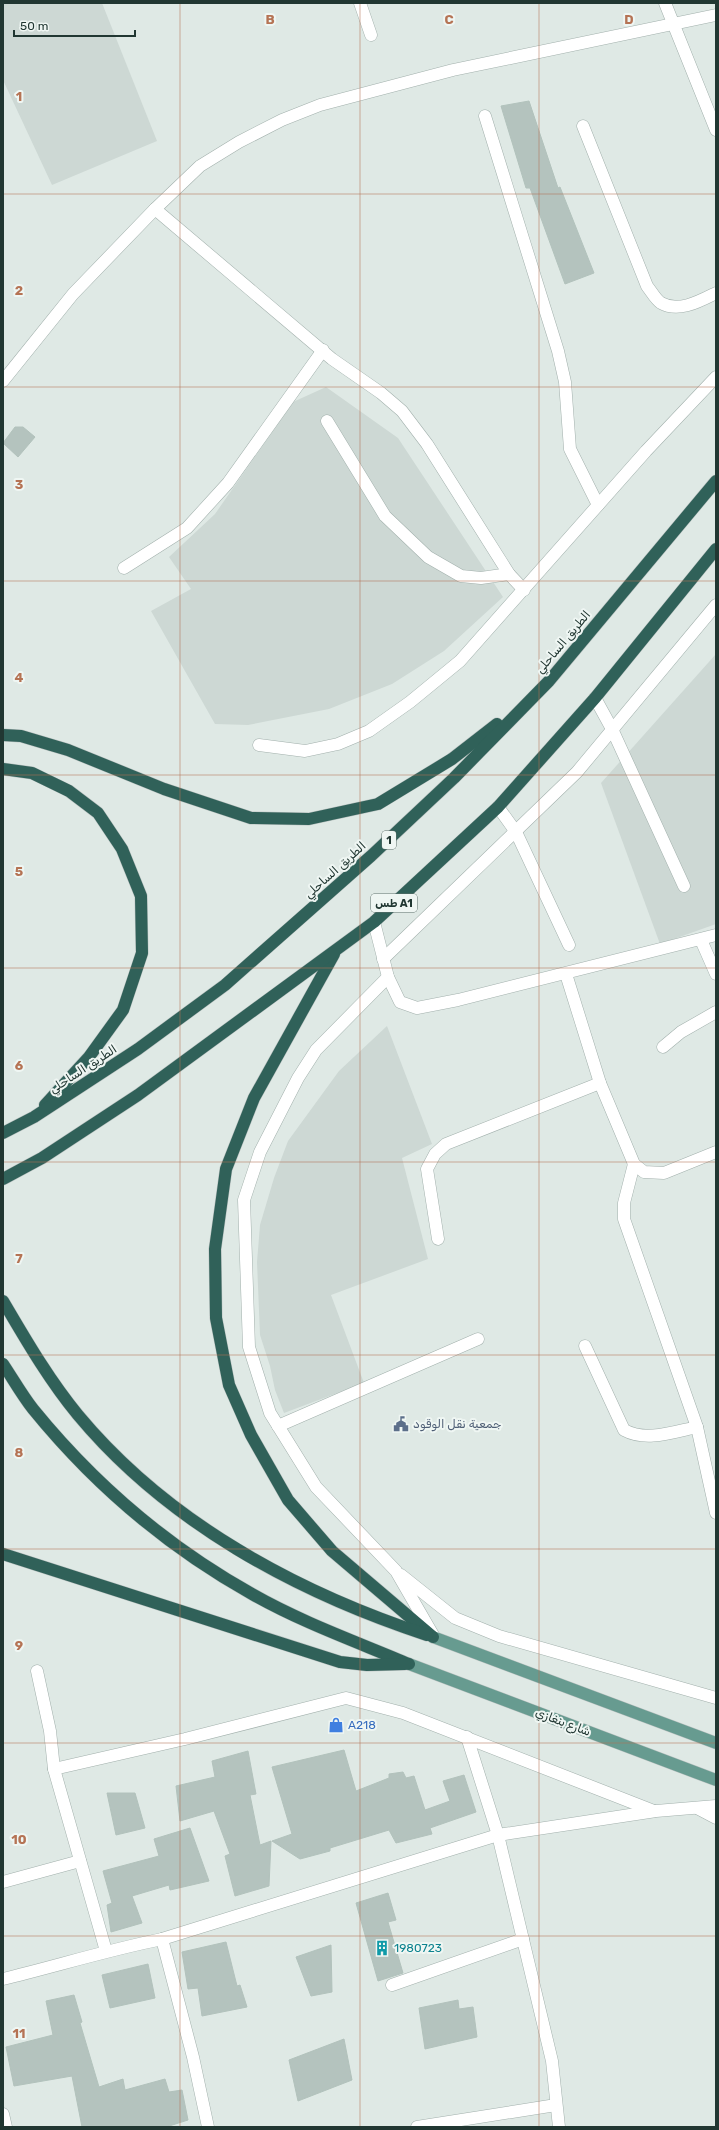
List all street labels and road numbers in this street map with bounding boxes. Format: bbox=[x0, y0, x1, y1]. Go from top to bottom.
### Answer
street label: الطريق الساحلي bbox=[533, 608, 595, 678]
road number: 1 bbox=[382, 831, 396, 849]
street label: الطريق الساحلي bbox=[301, 839, 370, 903]
road number: طس A1 bbox=[371, 894, 417, 912]
street label: الطريق الساحلي bbox=[47, 1042, 121, 1098]
street label: شارع بنغازي bbox=[533, 1705, 593, 1741]

